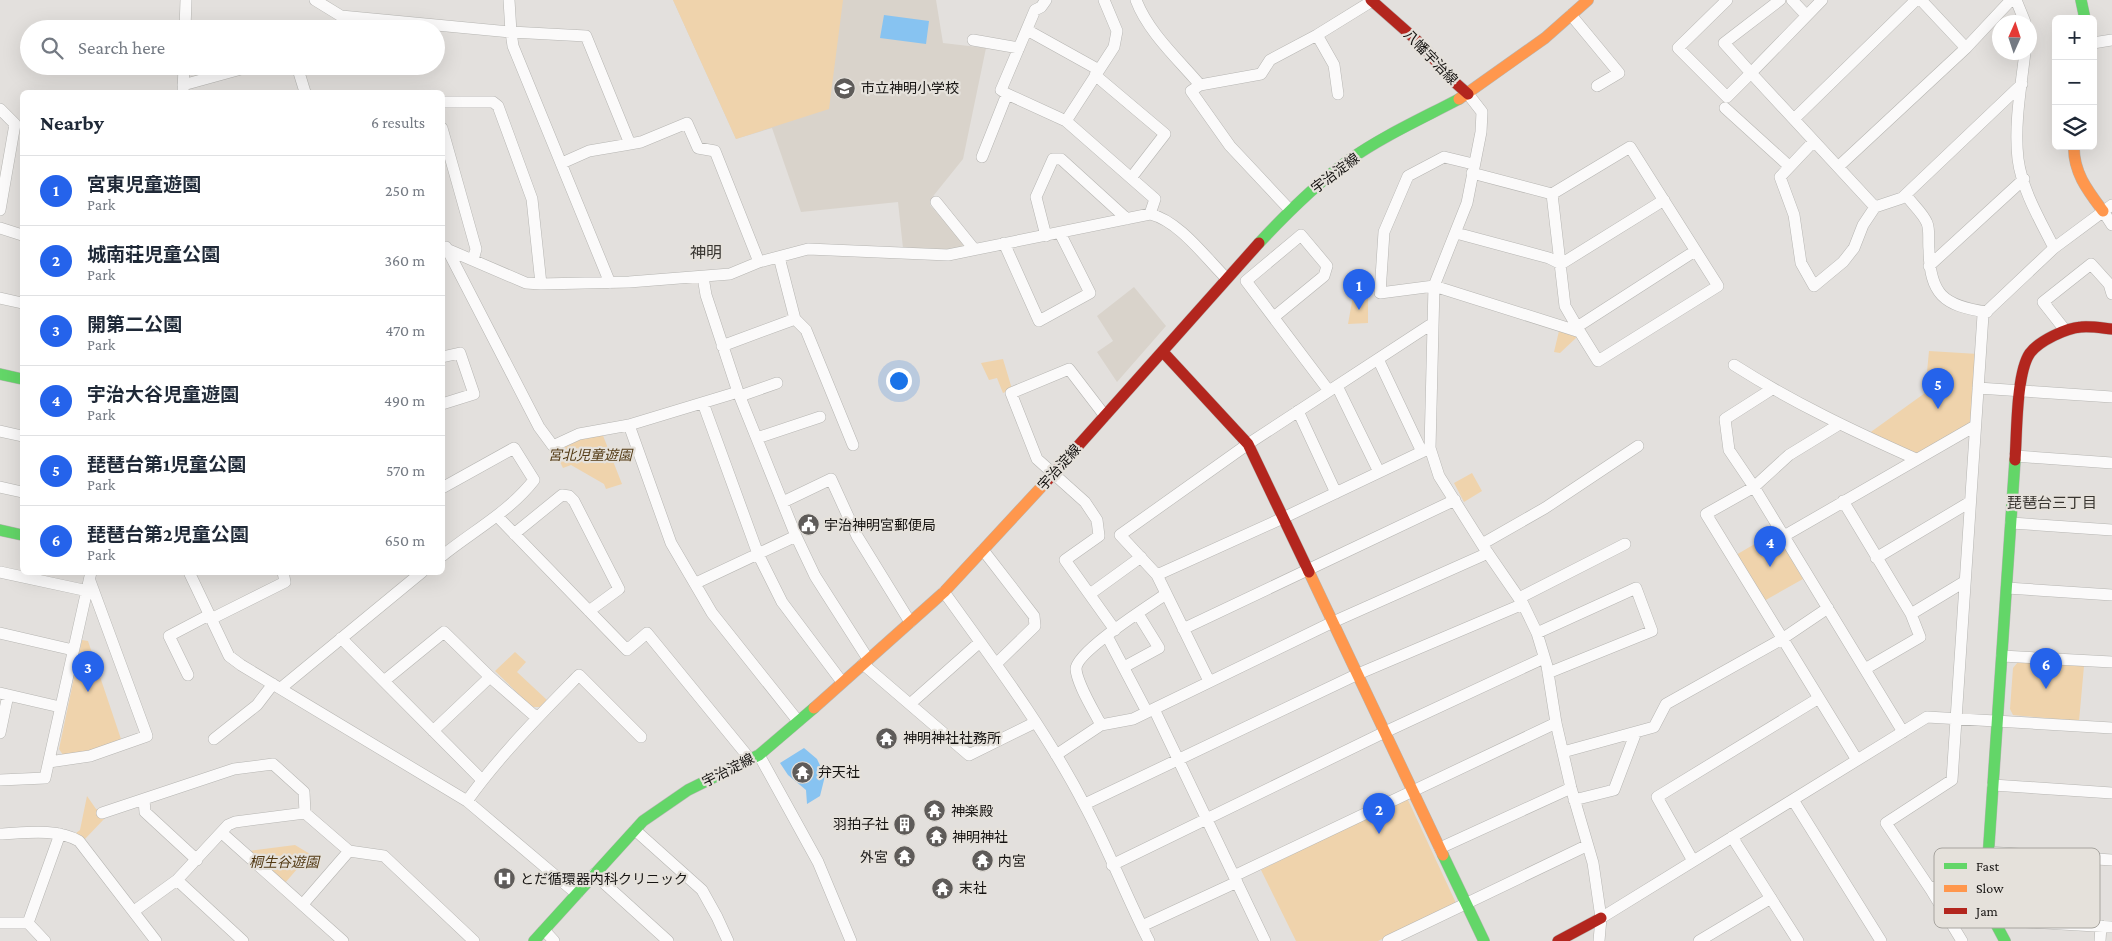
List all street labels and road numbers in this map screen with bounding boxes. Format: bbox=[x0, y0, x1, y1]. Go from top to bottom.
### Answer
street label: 八幡宇治線 bbox=[1401, 26, 1461, 88]
street label: 宇治淀線 bbox=[1308, 150, 1362, 196]
street label: 宇治淀線 bbox=[1034, 441, 1084, 493]
street label: 宇治淀線 bbox=[699, 750, 757, 790]

